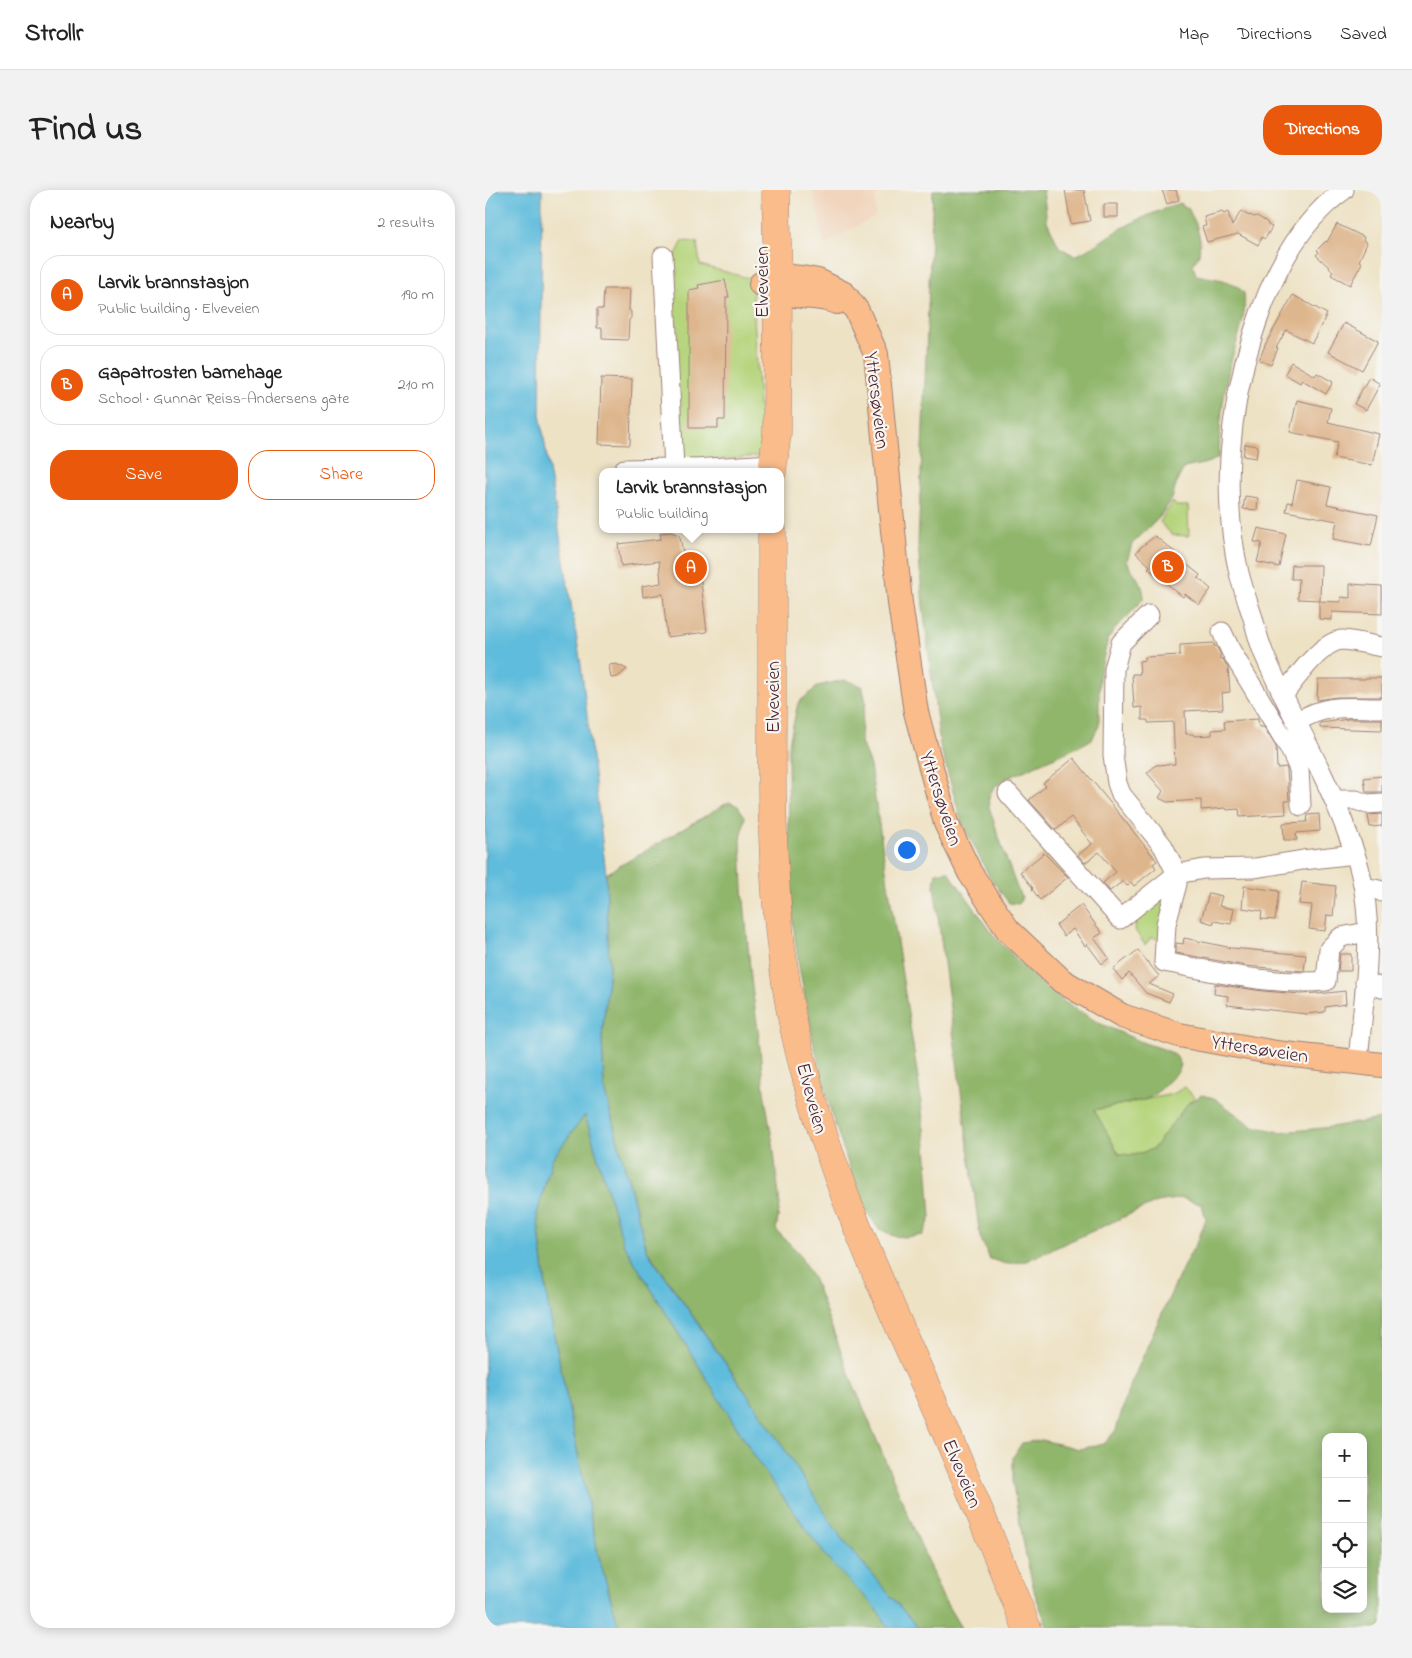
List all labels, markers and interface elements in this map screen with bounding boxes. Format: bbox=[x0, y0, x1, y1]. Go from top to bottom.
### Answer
text: Strollr bbox=[25, 17, 83, 52]
text: Map bbox=[1179, 22, 1209, 48]
text: Directions bbox=[1237, 22, 1312, 48]
text: Saved bbox=[1340, 22, 1387, 48]
text: Find us bbox=[30, 105, 142, 156]
button: Directions bbox=[1263, 105, 1382, 155]
text: Nearby bbox=[50, 208, 114, 238]
text: 2 results bbox=[377, 211, 435, 235]
street label: Elveveien bbox=[749, 246, 778, 318]
text: Larvik brannstasjon bbox=[98, 270, 249, 297]
text: A bbox=[62, 283, 72, 307]
text: 190 m bbox=[401, 283, 434, 307]
text: Public building · Elveveien bbox=[98, 297, 260, 321]
street label: Yttersøveien bbox=[855, 350, 896, 451]
text: Gapatrosten barnehage bbox=[98, 360, 282, 387]
text: B bbox=[62, 373, 72, 397]
text: 210 m bbox=[398, 373, 434, 397]
text: School · Gunnar Reiss-Andersens gate bbox=[98, 387, 350, 411]
button: Save bbox=[50, 450, 238, 500]
button: Share bbox=[248, 450, 435, 500]
popup bbox=[599, 468, 784, 533]
text: Larvik brannstasjon bbox=[616, 475, 767, 502]
text: Public building bbox=[616, 502, 708, 526]
pin: B bbox=[1152, 548, 1184, 586]
pin: A bbox=[675, 549, 707, 587]
street label: Elveveien bbox=[760, 661, 789, 733]
street label: Yttersøveien bbox=[911, 748, 969, 850]
your location bbox=[894, 837, 920, 863]
street label: Yttersøveien bbox=[1209, 1028, 1310, 1072]
street label: Elveveien bbox=[787, 1060, 834, 1138]
map controls bbox=[1322, 1433, 1367, 1613]
button: + bbox=[1322, 1433, 1367, 1478]
street label: Elveveien bbox=[933, 1435, 988, 1513]
button: − bbox=[1322, 1478, 1367, 1523]
button: locate bbox=[1322, 1523, 1367, 1568]
button: layers bbox=[1322, 1568, 1367, 1613]

